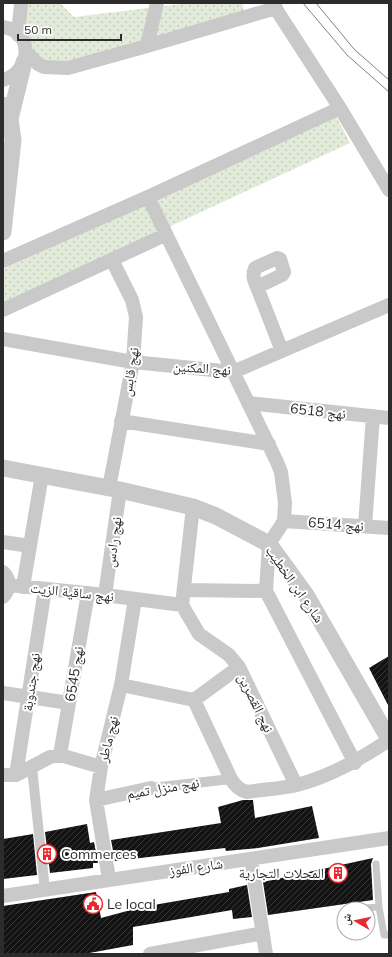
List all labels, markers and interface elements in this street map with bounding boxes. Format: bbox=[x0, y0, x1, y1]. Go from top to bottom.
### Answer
scale bar bbox=[18, 16, 121, 42]
text: 50 m bbox=[24, 22, 52, 37]
street label: نهج قابس bbox=[117, 346, 144, 398]
street label: نهج المكنين bbox=[172, 357, 232, 380]
street label: نهج 6518 bbox=[289, 399, 347, 424]
street label: نهج 6514 bbox=[307, 513, 365, 536]
street label: نهج رادس bbox=[101, 515, 126, 569]
street label: شارع ابن الخطيب bbox=[261, 542, 328, 627]
street label: نهج ساقية الزيت bbox=[29, 579, 115, 606]
street label: نهج 6545 bbox=[61, 645, 88, 703]
street label: نهج جندوبة bbox=[18, 652, 45, 712]
street label: نهج القصرين bbox=[233, 671, 278, 736]
street label: نهج ماطر bbox=[93, 714, 123, 765]
street label: نهج منزل تميم bbox=[125, 773, 201, 804]
building icon: Commerces bbox=[36, 843, 58, 865]
place label: Commerces bbox=[61, 845, 137, 863]
street label: شارع الفوز bbox=[167, 854, 224, 881]
building icon: المحلات التجارية bbox=[327, 862, 349, 884]
place label: المحلات التجارية bbox=[239, 864, 324, 882]
public building icon: Le local bbox=[82, 893, 104, 915]
place label: Le local bbox=[107, 895, 156, 913]
north arrow bbox=[336, 901, 376, 941]
text: ش bbox=[338, 912, 355, 926]

